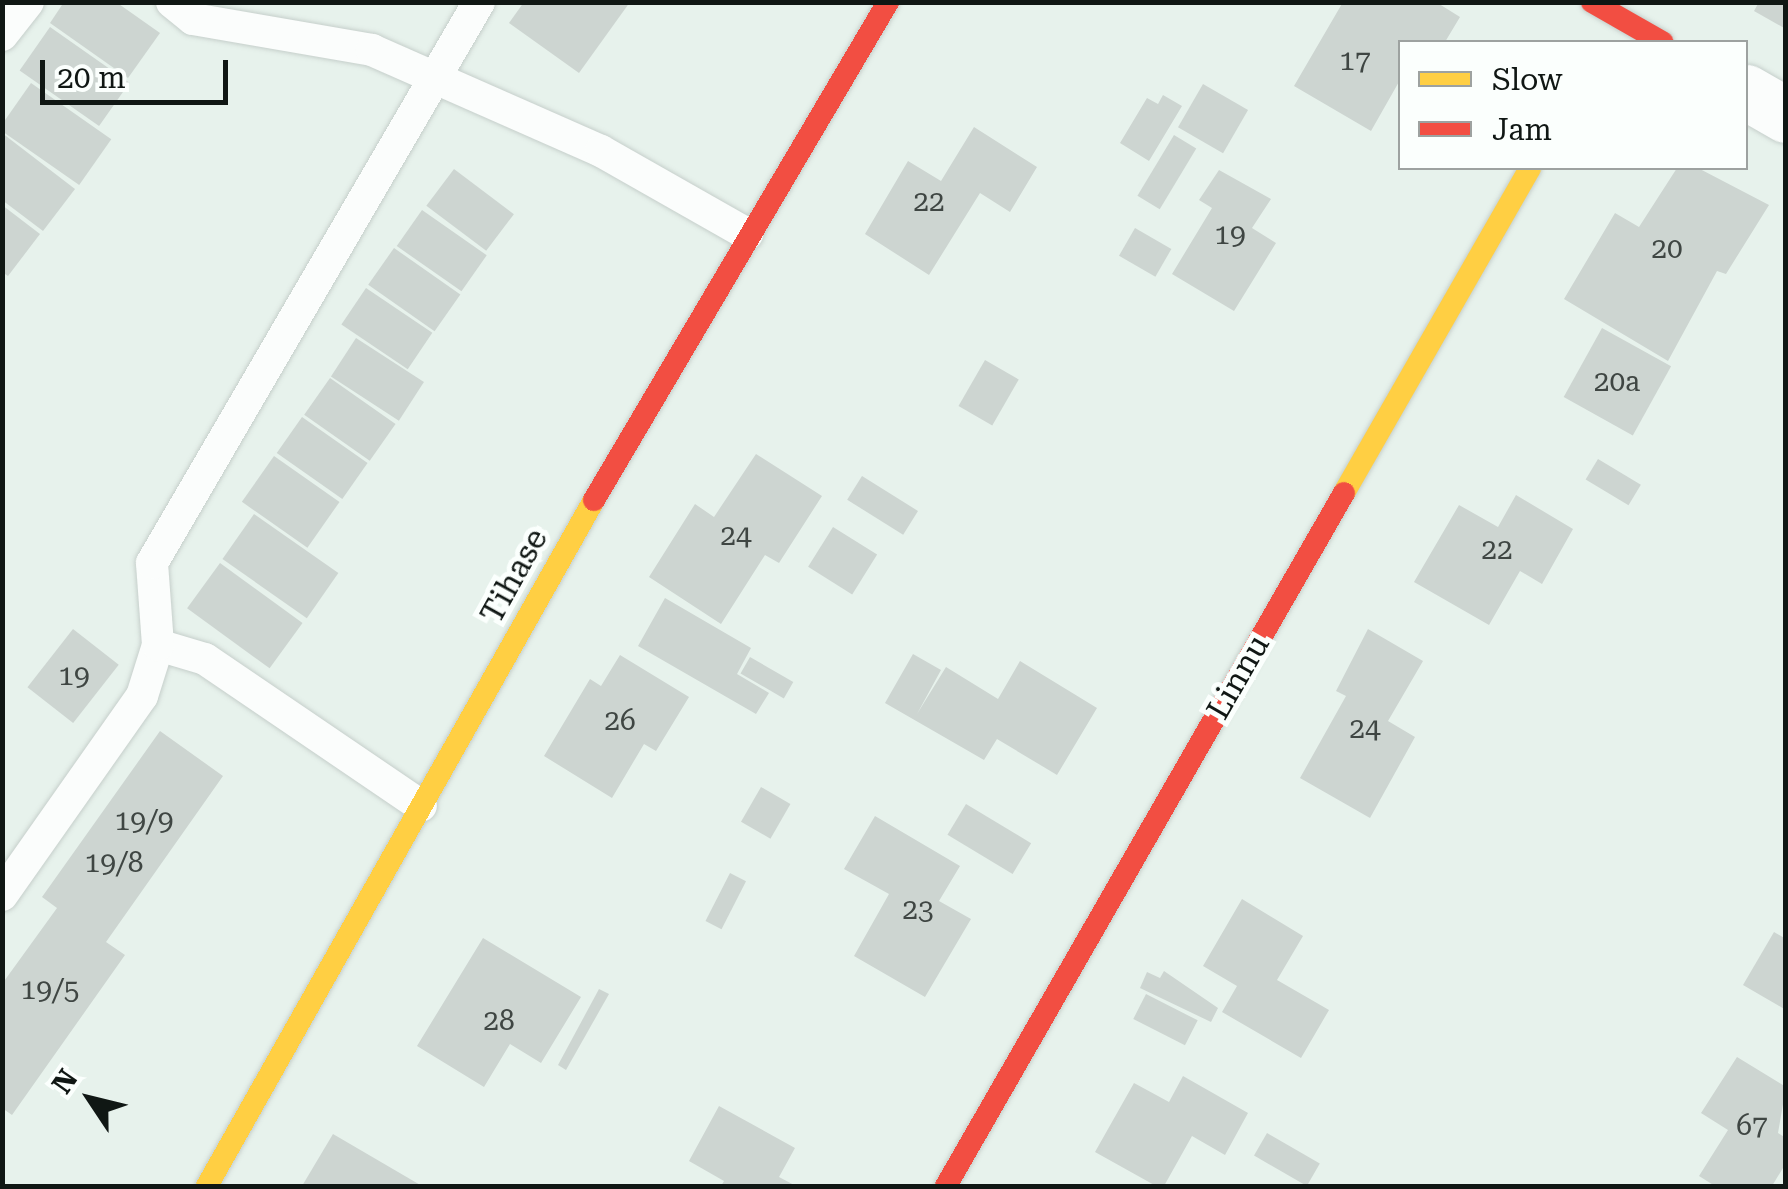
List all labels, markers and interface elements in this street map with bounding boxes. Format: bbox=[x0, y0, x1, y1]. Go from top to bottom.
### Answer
scale bar bbox=[45, 40, 232, 102]
legend bbox=[1398, 40, 1748, 170]
house number: 17 bbox=[1339, 44, 1371, 78]
text: 20 m bbox=[57, 60, 126, 95]
text: Slow bbox=[1492, 62, 1563, 97]
text: Jam bbox=[1492, 112, 1552, 147]
house number: 22 bbox=[913, 185, 945, 219]
house number: 19 bbox=[1214, 218, 1246, 252]
house number: 20 bbox=[1651, 232, 1683, 266]
house number: 20a bbox=[1594, 365, 1640, 399]
house number: 24 bbox=[720, 519, 752, 553]
street label: Tihase bbox=[472, 522, 556, 630]
house number: 22 bbox=[1481, 533, 1513, 567]
street label: Linnu bbox=[1199, 628, 1277, 726]
house number: 19 bbox=[58, 659, 90, 693]
house number: 26 bbox=[604, 704, 636, 738]
house number: 24 bbox=[1349, 712, 1381, 746]
house number: 19/9 bbox=[115, 804, 173, 838]
house number: 19/8 bbox=[85, 846, 143, 880]
house number: 23 bbox=[902, 893, 934, 927]
house number: 19/5 bbox=[21, 973, 79, 1007]
house number: 28 bbox=[483, 1004, 515, 1038]
north arrow bbox=[40, 1049, 140, 1149]
text: N bbox=[45, 1063, 85, 1100]
house number: 67 bbox=[1736, 1109, 1768, 1143]

